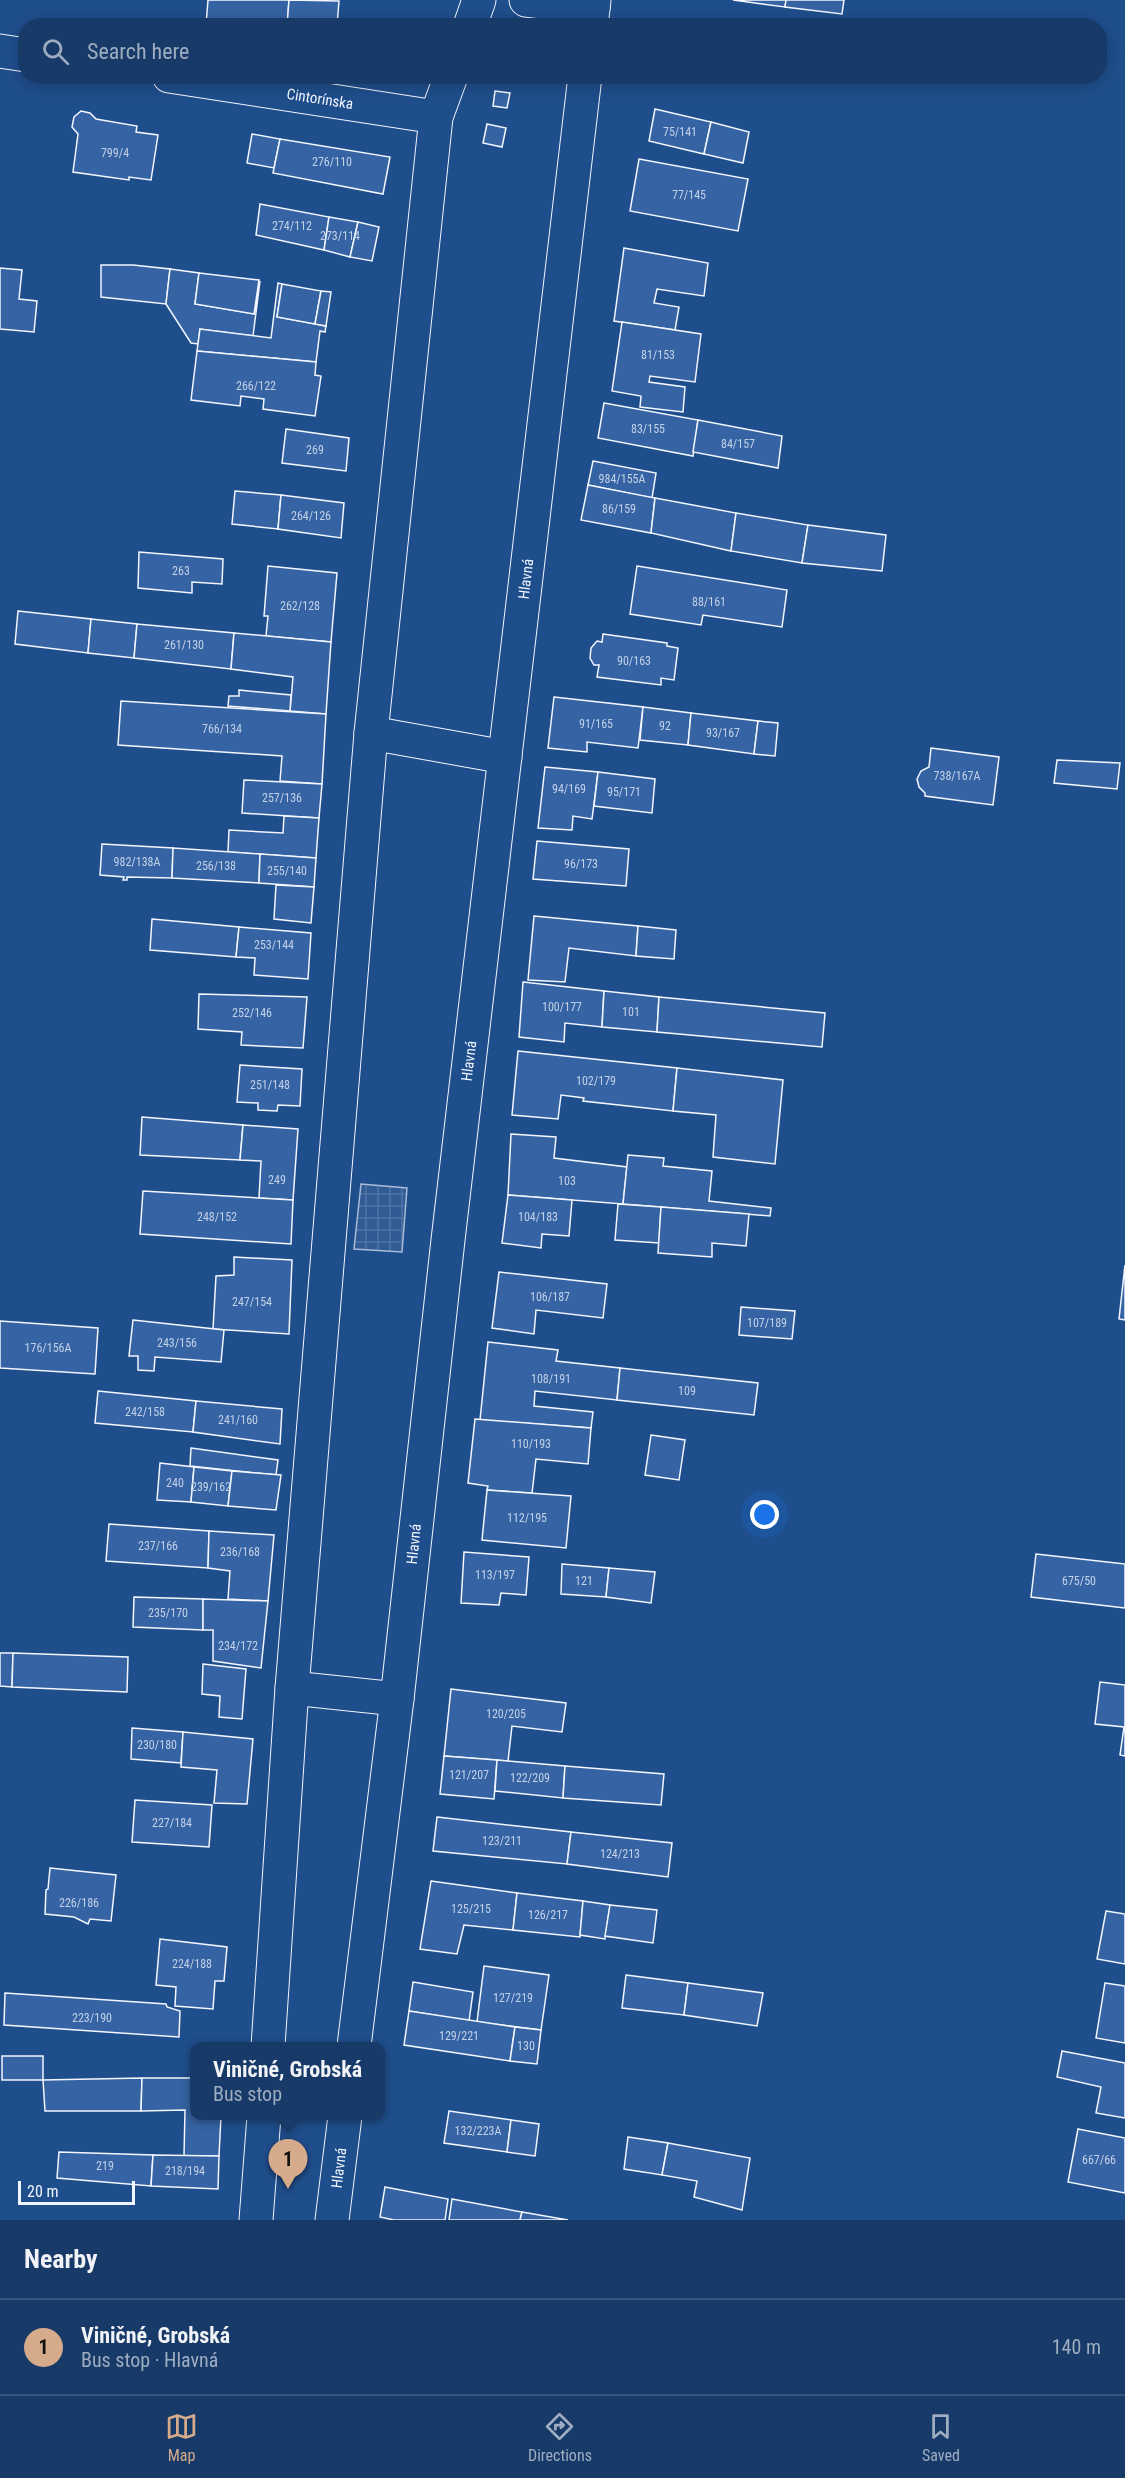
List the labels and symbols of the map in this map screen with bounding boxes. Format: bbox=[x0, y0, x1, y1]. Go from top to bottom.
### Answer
street label: Cintorínska bbox=[285, 85, 355, 113]
house number: 75/141 bbox=[663, 125, 697, 139]
house number: 799/4 bbox=[101, 146, 129, 160]
house number: 276/110 bbox=[312, 155, 352, 169]
house number: 77/145 bbox=[672, 188, 706, 202]
house number: 274/112 bbox=[272, 219, 312, 233]
house number: 273/114 bbox=[320, 229, 360, 243]
house number: 81/153 bbox=[641, 348, 675, 362]
house number: 266/122 bbox=[236, 379, 276, 393]
house number: 83/155 bbox=[631, 422, 665, 436]
house number: 84/157 bbox=[721, 437, 755, 451]
house number: 269 bbox=[306, 443, 324, 457]
house number: 984/155A bbox=[599, 472, 646, 486]
house number: 86/159 bbox=[602, 502, 636, 516]
house number: 264/126 bbox=[291, 509, 331, 523]
street label: Hlavná bbox=[515, 558, 537, 600]
house number: 263 bbox=[172, 564, 190, 578]
house number: 88/161 bbox=[692, 595, 726, 609]
house number: 262/128 bbox=[280, 599, 320, 613]
house number: 261/130 bbox=[164, 638, 204, 652]
house number: 90/163 bbox=[617, 654, 651, 668]
house number: 91/165 bbox=[579, 717, 613, 731]
house number: 92 bbox=[659, 719, 671, 733]
house number: 766/134 bbox=[202, 722, 242, 736]
house number: 93/167 bbox=[706, 726, 740, 740]
house number: 738/167A bbox=[934, 769, 981, 783]
house number: 94/169 bbox=[552, 782, 586, 796]
house number: 95/171 bbox=[607, 785, 641, 799]
house number: 257/136 bbox=[262, 791, 302, 805]
house number: 982/138A bbox=[114, 855, 161, 869]
house number: 96/173 bbox=[564, 857, 598, 871]
house number: 256/138 bbox=[196, 859, 236, 873]
house number: 255/140 bbox=[267, 864, 307, 878]
house number: 253/144 bbox=[254, 938, 294, 952]
house number: 100/177 bbox=[542, 1000, 582, 1014]
house number: 101 bbox=[622, 1005, 640, 1019]
house number: 252/146 bbox=[232, 1006, 272, 1020]
street label: Hlavná bbox=[458, 1040, 480, 1082]
house number: 102/179 bbox=[576, 1074, 616, 1088]
house number: 251/148 bbox=[250, 1078, 290, 1092]
house number: 249 bbox=[268, 1173, 286, 1187]
house number: 103 bbox=[558, 1174, 576, 1188]
house number: 248/152 bbox=[197, 1210, 237, 1224]
house number: 104/183 bbox=[518, 1210, 558, 1224]
house number: 106/187 bbox=[530, 1290, 570, 1304]
house number: 247/154 bbox=[232, 1295, 272, 1309]
house number: 107/189 bbox=[747, 1316, 787, 1330]
house number: 243/156 bbox=[157, 1336, 197, 1350]
house number: 176/156A bbox=[25, 1341, 72, 1355]
house number: 108/191 bbox=[531, 1372, 571, 1386]
house number: 109 bbox=[678, 1384, 696, 1398]
house number: 242/158 bbox=[125, 1405, 165, 1419]
house number: 241/160 bbox=[218, 1413, 258, 1427]
house number: 110/193 bbox=[511, 1437, 551, 1451]
house number: 240 bbox=[166, 1476, 184, 1490]
house number: 239/162 bbox=[191, 1480, 231, 1494]
your location bbox=[750, 1500, 779, 1529]
house number: 112/195 bbox=[507, 1511, 547, 1525]
street label: Hlavná bbox=[403, 1523, 425, 1565]
house number: 237/166 bbox=[138, 1539, 178, 1553]
house number: 236/168 bbox=[220, 1545, 260, 1559]
house number: 113/197 bbox=[475, 1568, 515, 1582]
house number: 121 bbox=[575, 1574, 593, 1588]
house number: 675/50 bbox=[1062, 1574, 1096, 1588]
house number: 235/170 bbox=[148, 1606, 188, 1620]
house number: 234/172 bbox=[218, 1639, 258, 1653]
house number: 120/205 bbox=[486, 1707, 526, 1721]
house number: 230/180 bbox=[137, 1738, 177, 1752]
house number: 121/207 bbox=[449, 1768, 489, 1782]
house number: 122/209 bbox=[510, 1771, 550, 1785]
house number: 227/184 bbox=[152, 1816, 192, 1830]
house number: 123/211 bbox=[482, 1834, 522, 1848]
house number: 124/213 bbox=[600, 1847, 640, 1861]
house number: 226/186 bbox=[59, 1896, 99, 1910]
house number: 125/215 bbox=[451, 1902, 491, 1916]
house number: 126/217 bbox=[528, 1908, 568, 1922]
house number: 224/188 bbox=[172, 1957, 212, 1971]
house number: 127/219 bbox=[493, 1991, 533, 2005]
house number: 223/190 bbox=[72, 2011, 112, 2025]
house number: 129/221 bbox=[439, 2029, 479, 2043]
house number: 130 bbox=[517, 2039, 535, 2053]
house number: 132/223A bbox=[455, 2124, 502, 2138]
pin: 1 bbox=[268, 2140, 308, 2189]
street label: Hlavná bbox=[328, 2147, 350, 2189]
house number: 667/66 bbox=[1082, 2153, 1116, 2167]
house number: 219 bbox=[96, 2159, 114, 2173]
house number: 218/194 bbox=[165, 2164, 205, 2178]
scale bar bbox=[18, 2178, 135, 2206]

